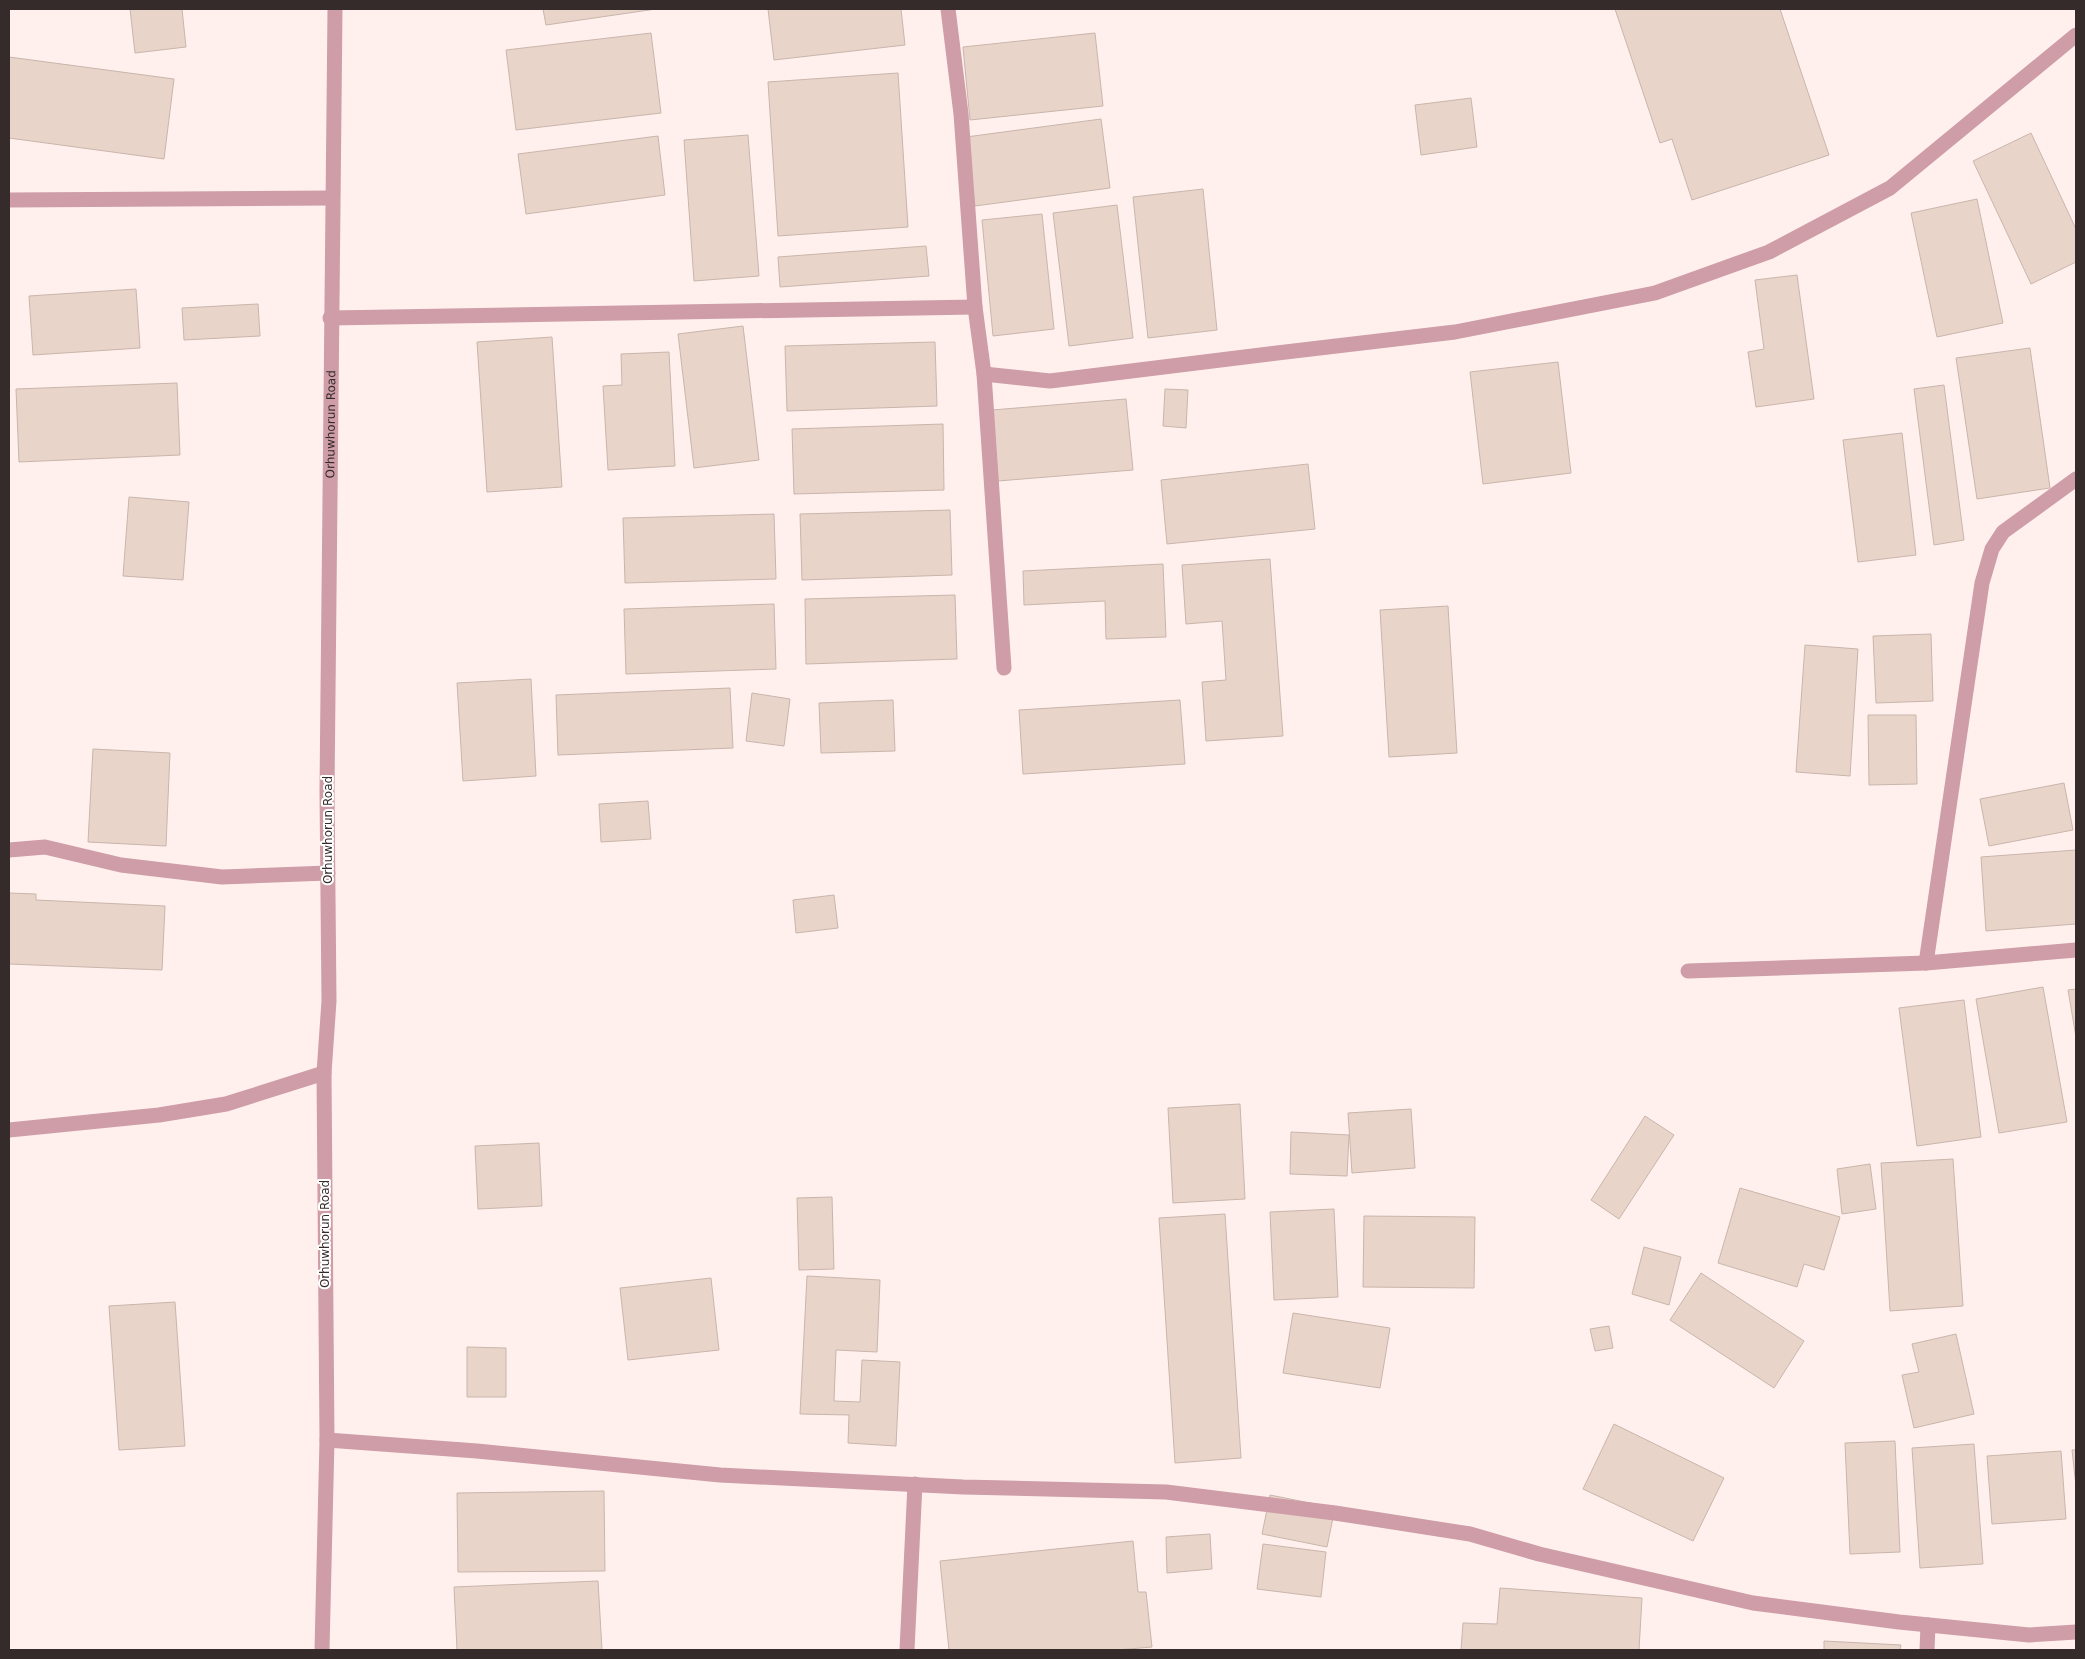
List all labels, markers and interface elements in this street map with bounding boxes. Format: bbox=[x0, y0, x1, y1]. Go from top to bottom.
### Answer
street label: Orhuwhorun Road bbox=[323, 370, 338, 478]
street label: Orhuwhorun Road bbox=[321, 776, 335, 884]
street label: Orhuwhorun Road bbox=[318, 1180, 332, 1288]

